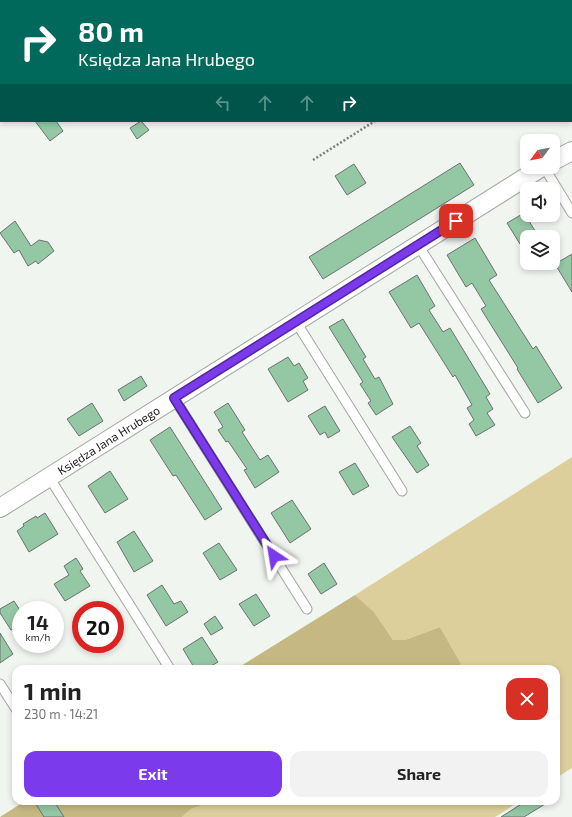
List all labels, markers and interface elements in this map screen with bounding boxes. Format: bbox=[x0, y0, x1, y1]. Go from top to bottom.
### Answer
text: 80 m bbox=[78, 14, 144, 48]
icon: right bbox=[12, 16, 64, 68]
text: Księdza Jana Hrubego bbox=[78, 48, 255, 70]
icon: left bbox=[212, 92, 234, 114]
icon: ahead bbox=[254, 92, 276, 114]
icon: ahead bbox=[296, 92, 318, 114]
icon: right bbox=[338, 92, 360, 114]
north arrow bbox=[520, 134, 560, 174]
map controls bbox=[520, 134, 560, 270]
button: sound bbox=[520, 182, 560, 222]
pin bbox=[439, 204, 473, 238]
icon: arrive bbox=[445, 210, 467, 232]
button: layers bbox=[520, 230, 560, 270]
street label: Księdza Jana Hrubego bbox=[55, 402, 162, 477]
position arrow bbox=[253, 535, 295, 577]
speed limit sign: 20 bbox=[72, 601, 124, 653]
text: 14 bbox=[27, 610, 49, 634]
text: km/h bbox=[26, 631, 50, 643]
text: 1 min bbox=[24, 676, 82, 705]
button: close bbox=[506, 678, 548, 720]
text: 230 m · 14:21 bbox=[24, 706, 98, 722]
button: Exit bbox=[24, 751, 282, 797]
button: Share bbox=[290, 751, 548, 797]

